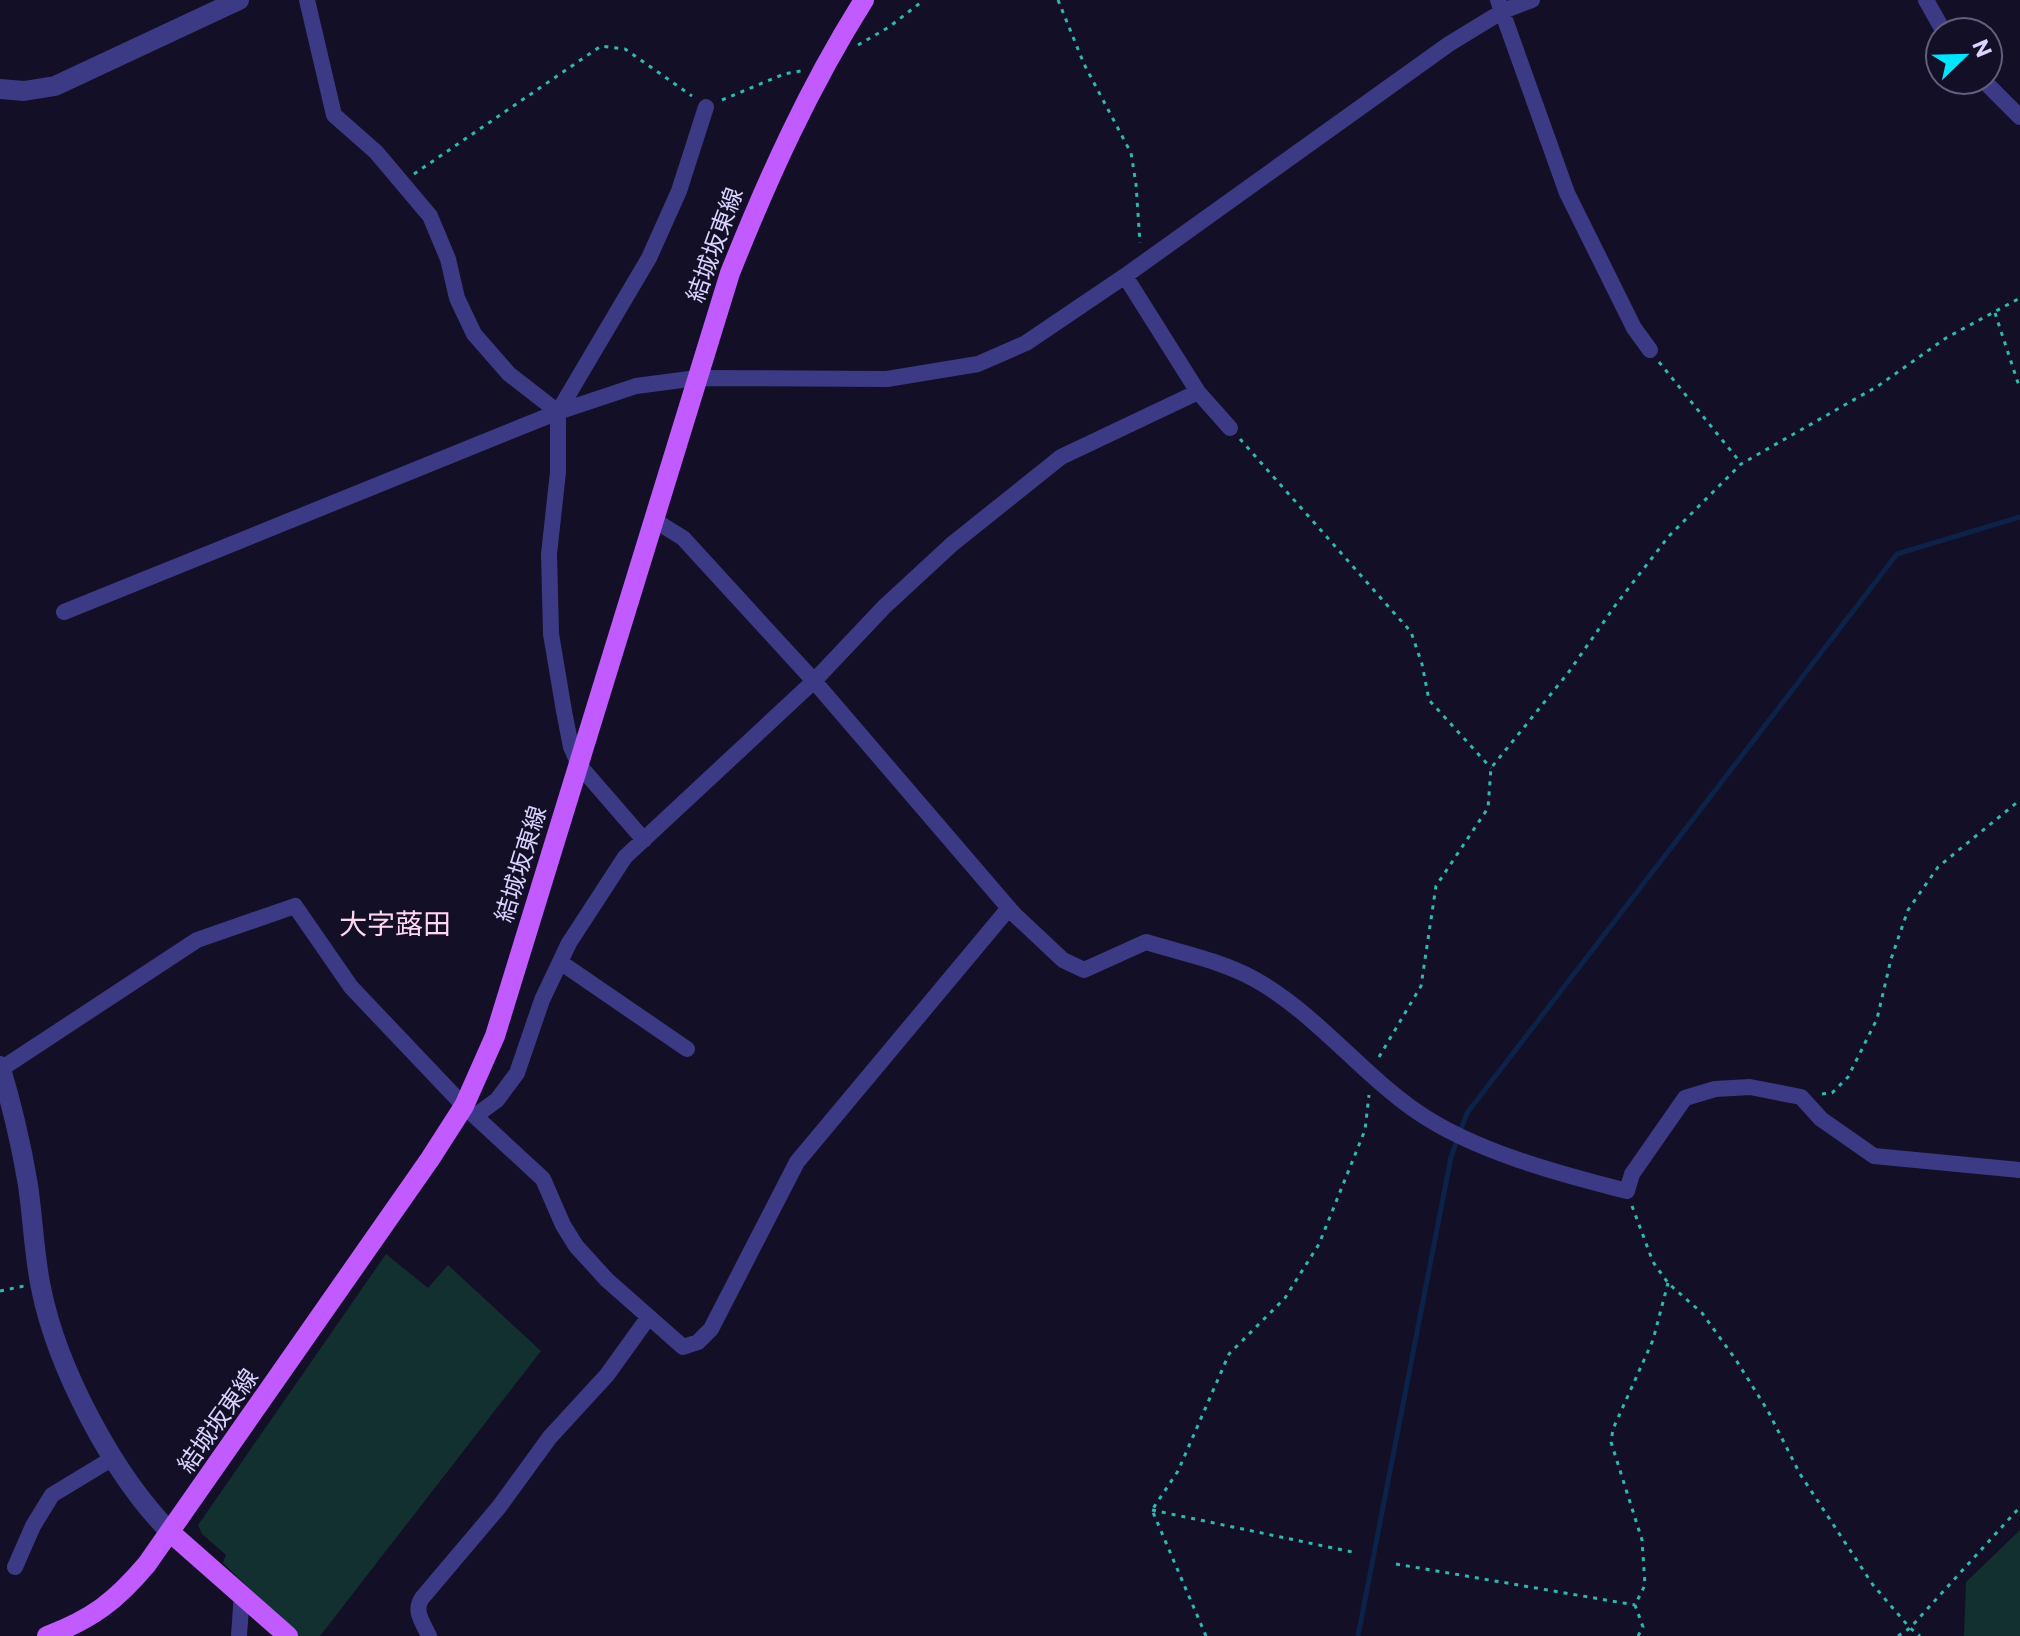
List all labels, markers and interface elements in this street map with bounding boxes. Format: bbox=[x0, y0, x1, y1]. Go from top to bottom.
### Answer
north arrow bbox=[1924, 16, 2004, 96]
text: N bbox=[1967, 35, 1999, 61]
street label: 結城坂東線 bbox=[679, 183, 748, 306]
street label: 結城坂東線 bbox=[488, 802, 551, 925]
district label: 大字蕗田 bbox=[339, 906, 451, 940]
street label: 結城坂東線 bbox=[170, 1363, 263, 1478]

